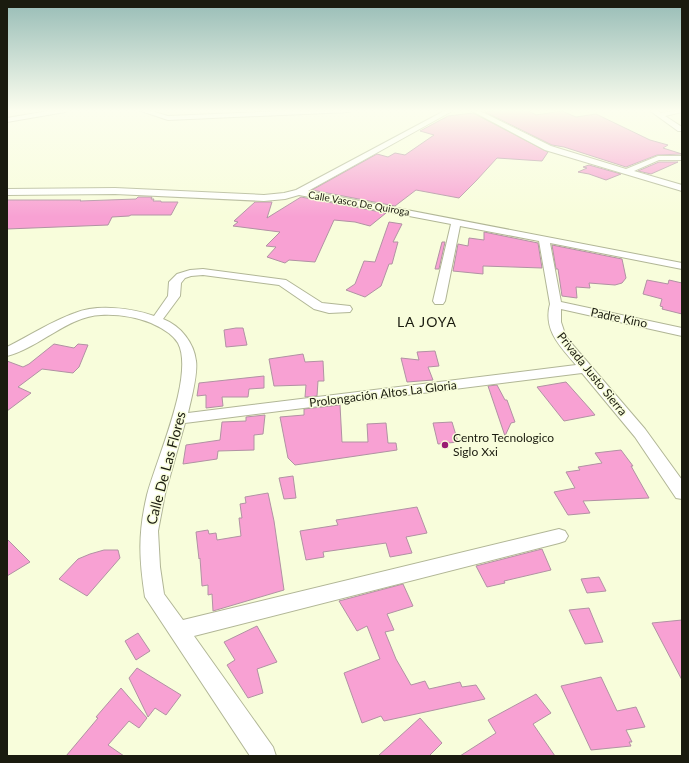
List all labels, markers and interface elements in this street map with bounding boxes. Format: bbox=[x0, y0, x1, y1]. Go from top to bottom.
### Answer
street label: Calle Vasco De Quiroga bbox=[307, 188, 411, 218]
street label: Padre Kino bbox=[589, 304, 649, 331]
district label: LA JOYA bbox=[397, 313, 457, 330]
street label: Privada Justo Sierra bbox=[554, 329, 631, 418]
street label: Prolongación Altos La Gloria bbox=[308, 377, 458, 410]
street label: Calle De Las Flores bbox=[142, 409, 189, 526]
place label: Centro Tecnologico Siglo Xxi bbox=[453, 430, 554, 459]
marker: Centro Tecnologico Siglo Xxi bbox=[440, 440, 450, 450]

